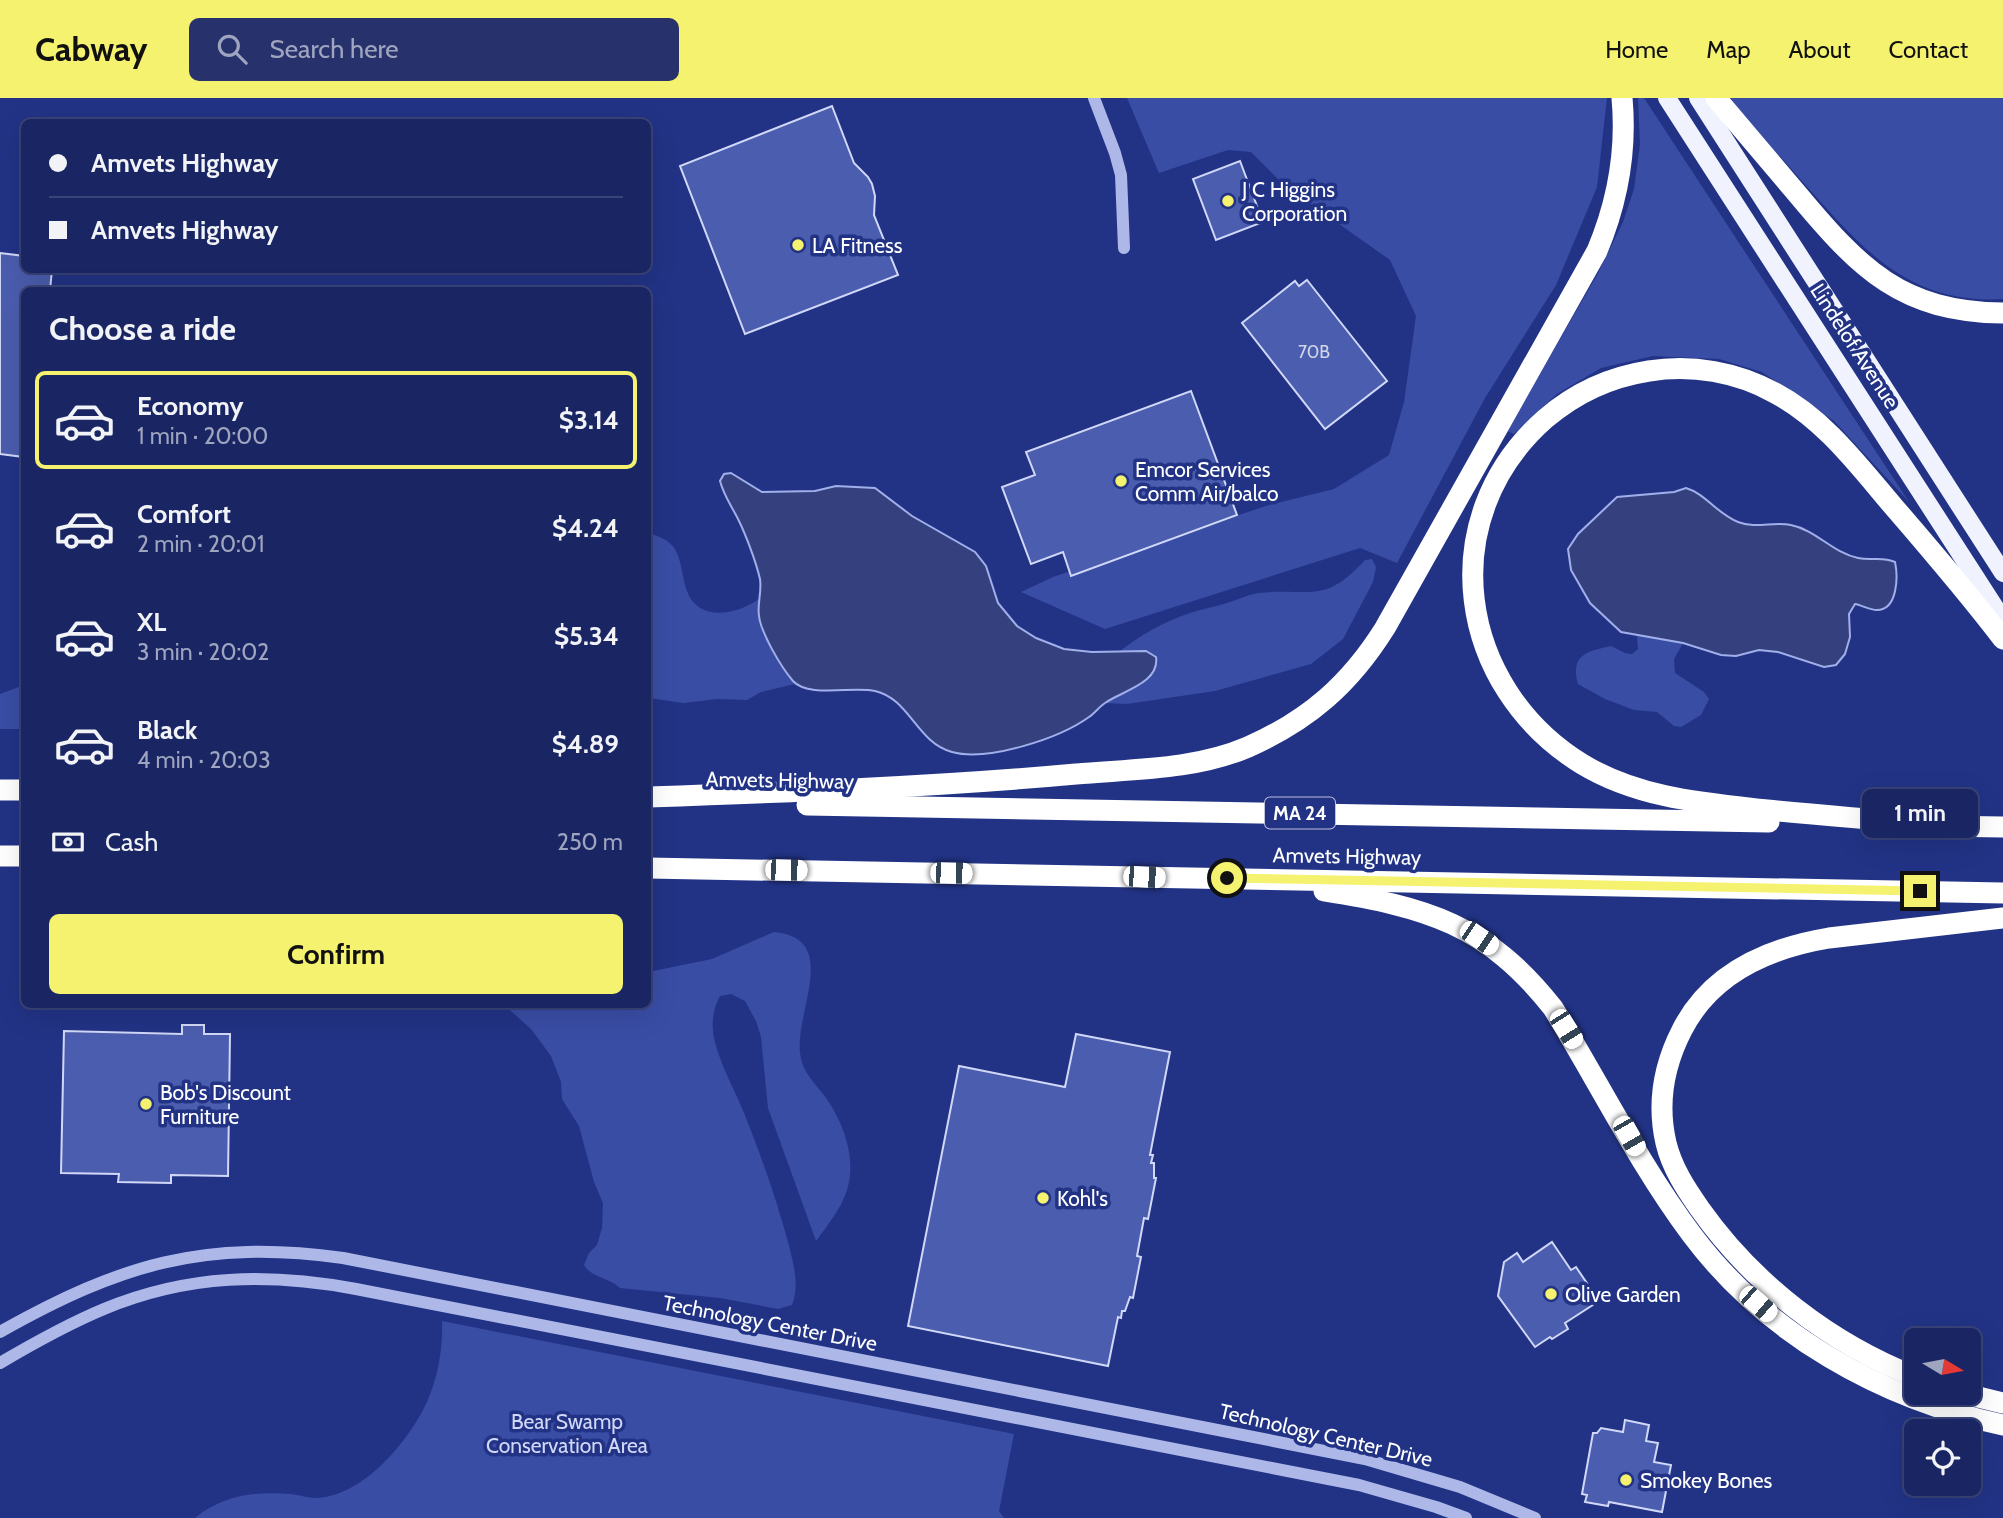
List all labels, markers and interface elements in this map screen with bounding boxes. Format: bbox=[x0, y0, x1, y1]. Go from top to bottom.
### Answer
search box bbox=[189, 18, 679, 81]
text: Cabway bbox=[35, 29, 147, 69]
icon: search bbox=[213, 30, 251, 68]
text: Search here bbox=[269, 33, 399, 65]
text: Home bbox=[1605, 35, 1668, 64]
text: Map bbox=[1706, 35, 1751, 64]
text: About bbox=[1789, 35, 1851, 64]
text: Contact bbox=[1889, 35, 1968, 64]
text: Amvets Highway bbox=[91, 147, 279, 179]
place label: J C Higgins Corporation bbox=[1241, 177, 1347, 226]
marker: J C Higgins Corporation bbox=[1220, 193, 1236, 209]
text: Amvets Highway bbox=[91, 214, 279, 246]
place label: LA Fitness bbox=[812, 233, 903, 258]
marker: LA Fitness bbox=[790, 237, 806, 253]
street label: Lindelof Avenue bbox=[1805, 279, 1905, 413]
text: Choose a ride bbox=[49, 309, 236, 348]
house number: 70B bbox=[1298, 341, 1330, 363]
icon: car bbox=[53, 389, 116, 452]
text: Economy bbox=[137, 390, 243, 422]
text: $3.14 bbox=[559, 404, 619, 436]
text: 1 min · 20:00 bbox=[137, 422, 268, 450]
place label: Emcor Services Comm Air/balco bbox=[1135, 457, 1278, 506]
marker: Emcor Services Comm Air/balco bbox=[1113, 473, 1129, 489]
icon: car bbox=[53, 497, 116, 560]
text: Comfort bbox=[137, 498, 231, 530]
text: $4.24 bbox=[552, 512, 619, 544]
text: 2 min · 20:01 bbox=[137, 530, 264, 558]
icon: car bbox=[53, 605, 116, 668]
text: XL bbox=[137, 606, 166, 638]
text: $5.34 bbox=[554, 620, 619, 652]
text: 3 min · 20:02 bbox=[137, 638, 269, 666]
icon: car bbox=[53, 713, 116, 776]
text: Black bbox=[137, 714, 197, 746]
text: $4.89 bbox=[552, 728, 619, 760]
text: 4 min · 20:03 bbox=[137, 746, 271, 774]
street label: Amvets Highway bbox=[705, 766, 855, 794]
callout: 1 min bbox=[1862, 790, 1978, 838]
road number: MA 24 bbox=[1265, 798, 1335, 828]
text: 1 min bbox=[1894, 799, 1946, 827]
icon: cash bbox=[49, 823, 87, 861]
text: Cash bbox=[105, 826, 158, 858]
text: 250 m bbox=[557, 828, 623, 856]
street label: Amvets Highway bbox=[1272, 842, 1422, 870]
car bbox=[765, 859, 808, 881]
car bbox=[930, 862, 973, 884]
route start bbox=[1211, 862, 1243, 894]
car bbox=[1123, 865, 1166, 889]
route end bbox=[1904, 875, 1936, 907]
button: Confirm bbox=[49, 914, 623, 994]
car bbox=[1456, 918, 1503, 958]
car bbox=[1546, 1006, 1587, 1052]
place label: Bob's Discount Furniture bbox=[160, 1080, 291, 1129]
marker: Bob's Discount Furniture bbox=[138, 1096, 154, 1112]
car bbox=[1610, 1113, 1649, 1159]
place label: Kohl's bbox=[1057, 1186, 1108, 1211]
marker: Kohl's bbox=[1035, 1190, 1051, 1206]
place label: Olive Garden bbox=[1565, 1282, 1681, 1307]
car bbox=[1736, 1282, 1781, 1326]
marker: Olive Garden bbox=[1543, 1286, 1559, 1302]
street label: Technology Center Drive bbox=[661, 1290, 880, 1356]
north arrow bbox=[1904, 1328, 1981, 1405]
map controls bbox=[1904, 1328, 1981, 1496]
street label: Technology Center Drive bbox=[1217, 1398, 1435, 1472]
park label: Bear Swamp Conservation Area bbox=[486, 1409, 648, 1458]
button: locate bbox=[1904, 1419, 1981, 1496]
place label: Smokey Bones bbox=[1640, 1468, 1773, 1493]
marker: Smokey Bones bbox=[1618, 1472, 1634, 1488]

